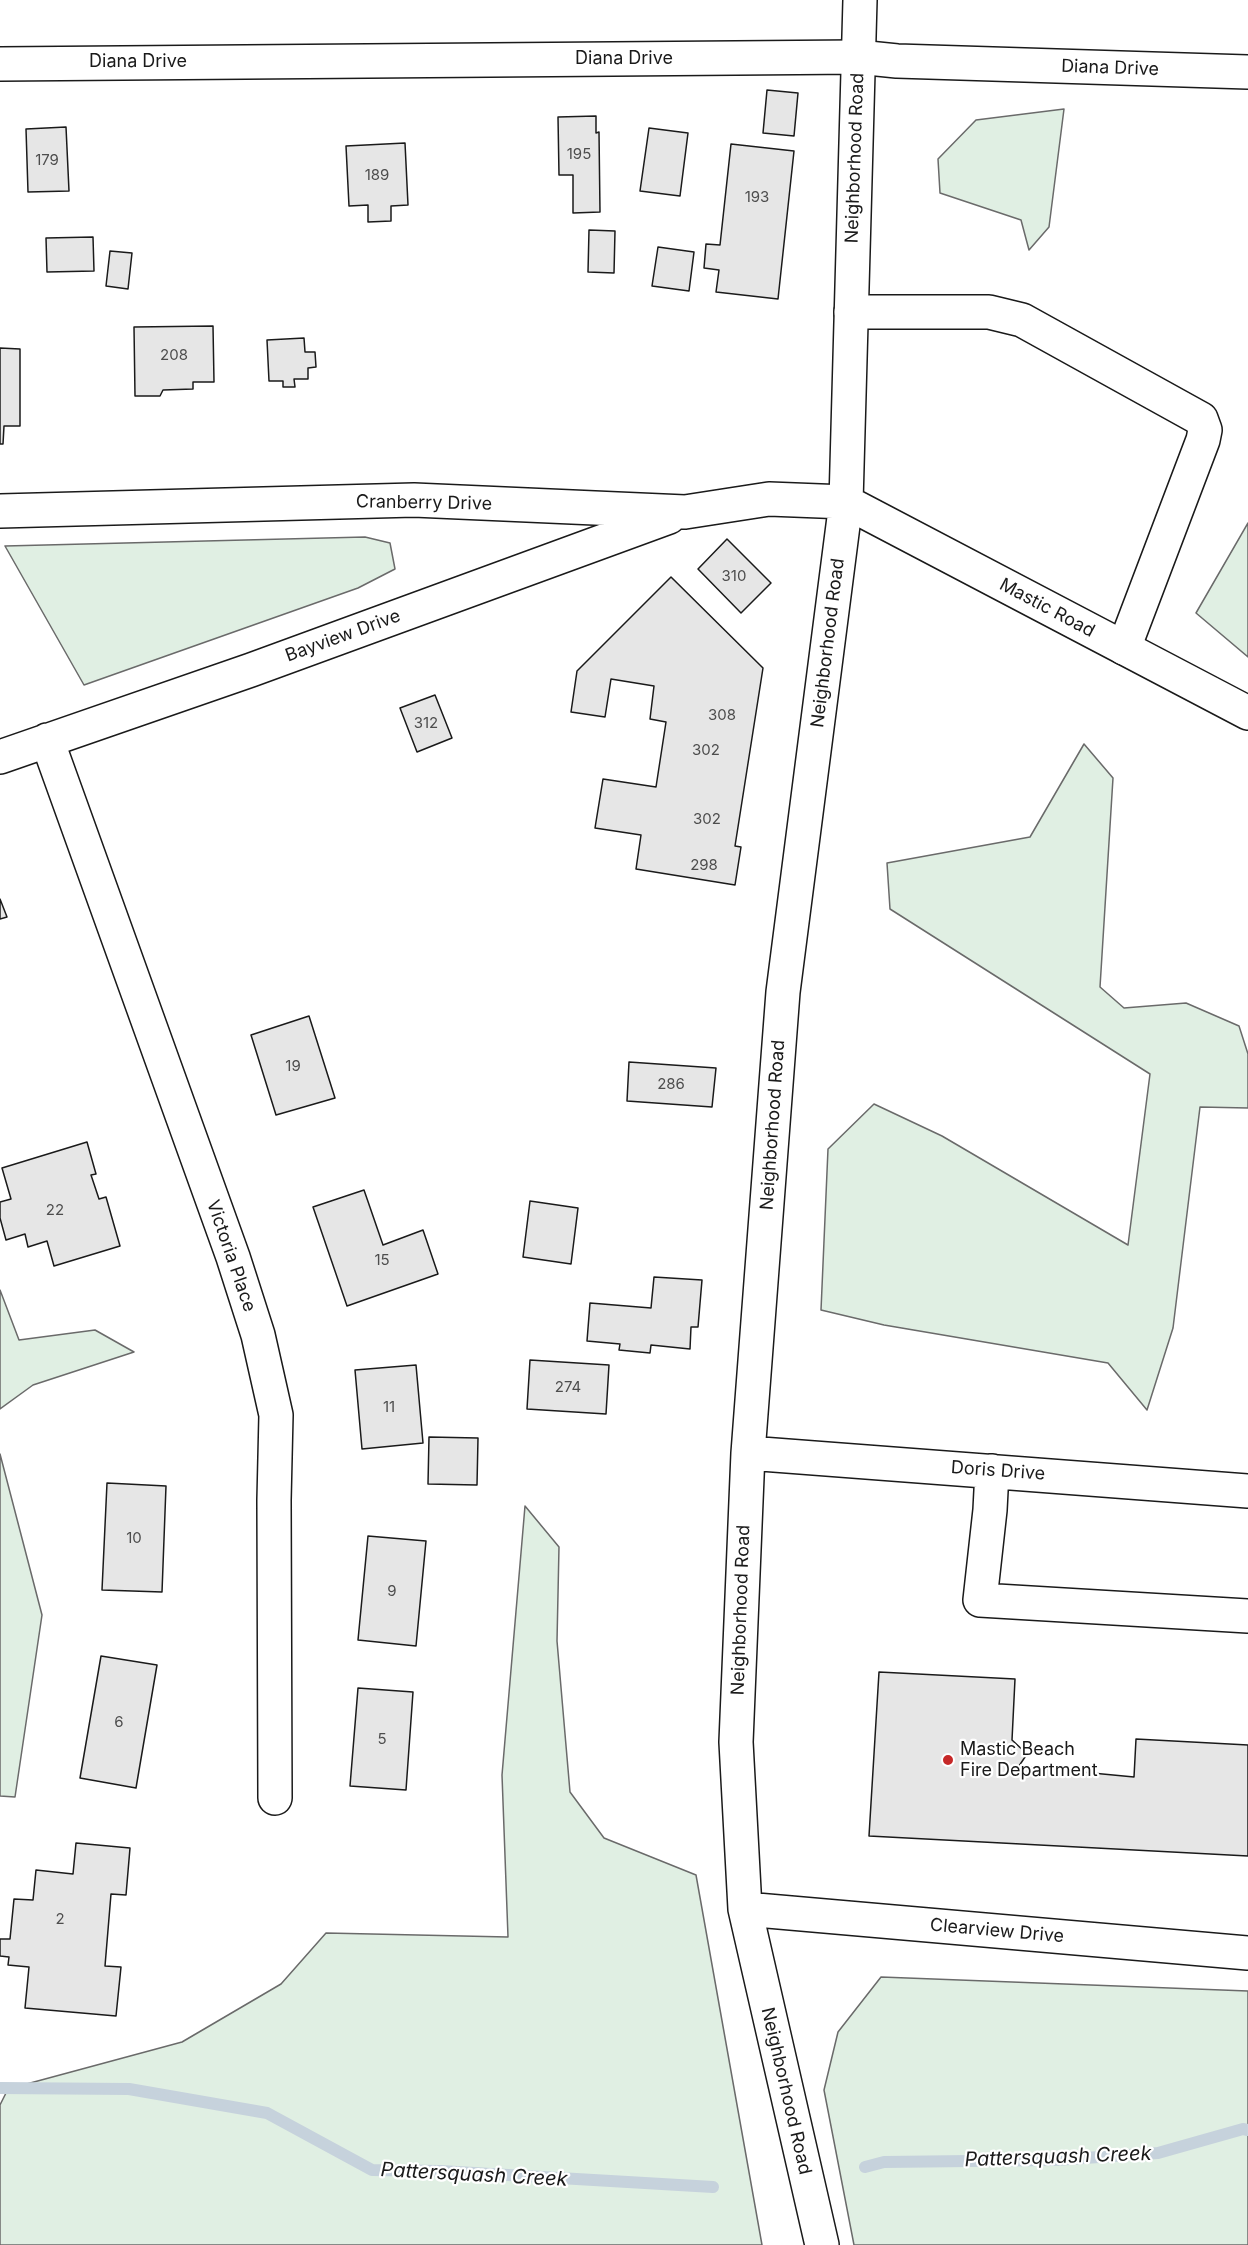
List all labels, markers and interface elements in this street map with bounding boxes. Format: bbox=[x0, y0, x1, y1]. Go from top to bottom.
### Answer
street label: Diana Drive bbox=[575, 48, 673, 70]
street label: Diana Drive bbox=[89, 51, 187, 73]
street label: Diana Drive bbox=[1061, 55, 1159, 81]
street label: Neighborhood Road bbox=[841, 72, 869, 244]
house number: 195 bbox=[567, 145, 591, 163]
house number: 179 bbox=[35, 151, 59, 169]
house number: 189 bbox=[365, 166, 389, 184]
house number: 193 bbox=[745, 188, 769, 206]
house number: 208 bbox=[160, 346, 188, 364]
street label: Cranberry Drive bbox=[356, 491, 492, 515]
street label: Neighborhood Road bbox=[807, 557, 849, 729]
house number: 310 bbox=[722, 567, 746, 585]
street label: Mastic Road bbox=[996, 574, 1098, 642]
street label: Bayview Drive bbox=[283, 605, 403, 667]
house number: 308 bbox=[708, 706, 736, 724]
house number: 312 bbox=[414, 714, 438, 732]
house number: 302 bbox=[692, 741, 720, 759]
house number: 302 bbox=[693, 810, 721, 828]
house number: 298 bbox=[690, 856, 718, 874]
street label: Neighborhood Road bbox=[756, 1039, 790, 1211]
house number: 19 bbox=[285, 1057, 301, 1075]
house number: 286 bbox=[657, 1075, 685, 1093]
street label: Victoria Place bbox=[202, 1197, 260, 1315]
house number: 22 bbox=[46, 1201, 64, 1219]
house number: 15 bbox=[374, 1251, 390, 1269]
house number: 274 bbox=[555, 1378, 581, 1396]
house number: 11 bbox=[383, 1398, 395, 1416]
street label: Doris Drive bbox=[950, 1457, 1046, 1485]
street label: Neighborhood Road bbox=[727, 1524, 755, 1696]
house number: 10 bbox=[126, 1529, 142, 1547]
house number: 9 bbox=[387, 1582, 397, 1600]
house number: 6 bbox=[114, 1713, 124, 1731]
house number: 5 bbox=[377, 1730, 387, 1748]
place label: Mastic Beach Fire Department bbox=[960, 1739, 1098, 1782]
marker: Mastic Beach Fire Department bbox=[941, 1753, 955, 1767]
house number: 2 bbox=[55, 1910, 65, 1928]
street label: Clearview Drive bbox=[929, 1914, 1065, 1948]
street label: Neighborhood Road bbox=[756, 2005, 816, 2177]
water label: Pattersquash Creek bbox=[964, 2142, 1152, 2172]
water label: Pattersquash Creek bbox=[380, 2158, 568, 2192]

